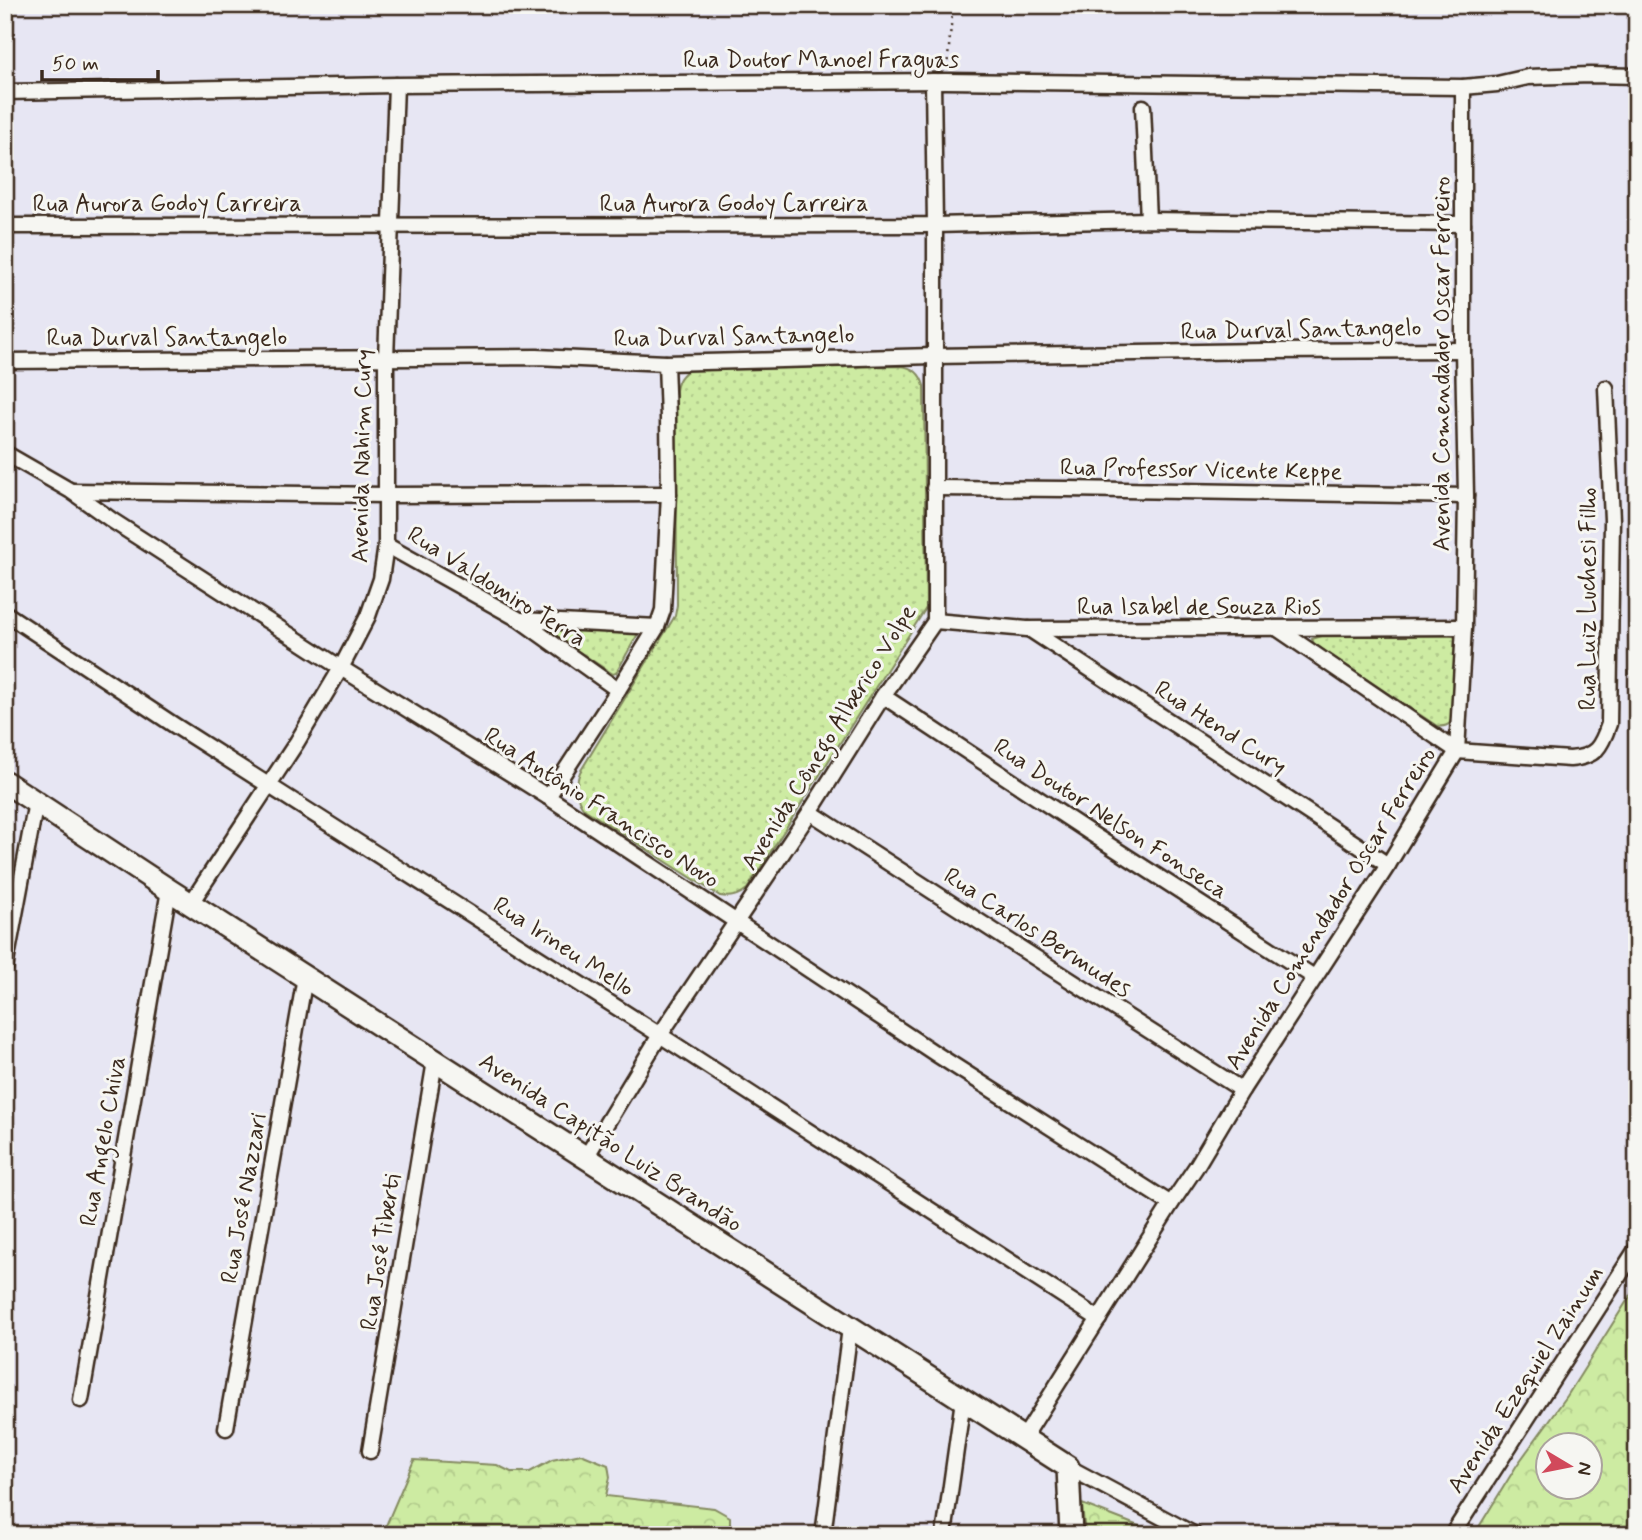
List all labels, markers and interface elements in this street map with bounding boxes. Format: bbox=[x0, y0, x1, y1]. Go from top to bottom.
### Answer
scale bar bbox=[42, 38, 158, 82]
street label: Rua Doutor Manoel Fraguas bbox=[683, 45, 959, 78]
text: 50 m bbox=[52, 50, 99, 78]
street label: Avenida Comendador Oscar Ferreiro bbox=[1427, 176, 1458, 552]
street label: Rua Aurora Godoy Carreira bbox=[32, 189, 302, 220]
street label: Rua Aurora Godoy Carreira bbox=[599, 189, 869, 220]
street label: Rua Durval Santangelo bbox=[1180, 313, 1422, 350]
street label: Rua Durval Santangelo bbox=[613, 320, 855, 357]
street label: Rua Durval Santangelo bbox=[47, 323, 287, 356]
street label: Avenida Nahim Cury bbox=[345, 349, 380, 563]
street label: Rua Professor Vicente Keppe bbox=[1059, 453, 1343, 488]
street label: Rua Luiz Luchesi Filho bbox=[1573, 488, 1604, 710]
street label: Rua Valdomiro Terra bbox=[401, 520, 592, 655]
street label: Rua Isabel de Souza Rios bbox=[1077, 592, 1321, 623]
street label: Avenida Cônego Alberico Volpe bbox=[735, 599, 927, 878]
street label: Rua Hend Cury bbox=[1148, 674, 1292, 783]
street label: Rua Antônio Francisco Novo bbox=[478, 720, 725, 896]
street label: Rua Doutor Nelson Fonseca bbox=[987, 732, 1233, 907]
street label: Avenida Comendador Oscar Ferreiro bbox=[1219, 741, 1444, 1076]
street label: Rua Carlos Bermudes bbox=[937, 861, 1137, 1006]
street label: Rua Irineu Mello bbox=[487, 890, 640, 1004]
street label: Avenida Capitão Luiz Brandão bbox=[473, 1046, 748, 1240]
street label: Rua Angelo Chiva bbox=[73, 1054, 137, 1229]
street label: Rua José Nazzari bbox=[214, 1110, 275, 1286]
street label: Rua José Tiberti bbox=[354, 1172, 409, 1333]
street label: Avenida Ezequiel Zainum bbox=[1441, 1260, 1612, 1500]
north arrow bbox=[1534, 1432, 1604, 1502]
text: N bbox=[1571, 1460, 1598, 1477]

